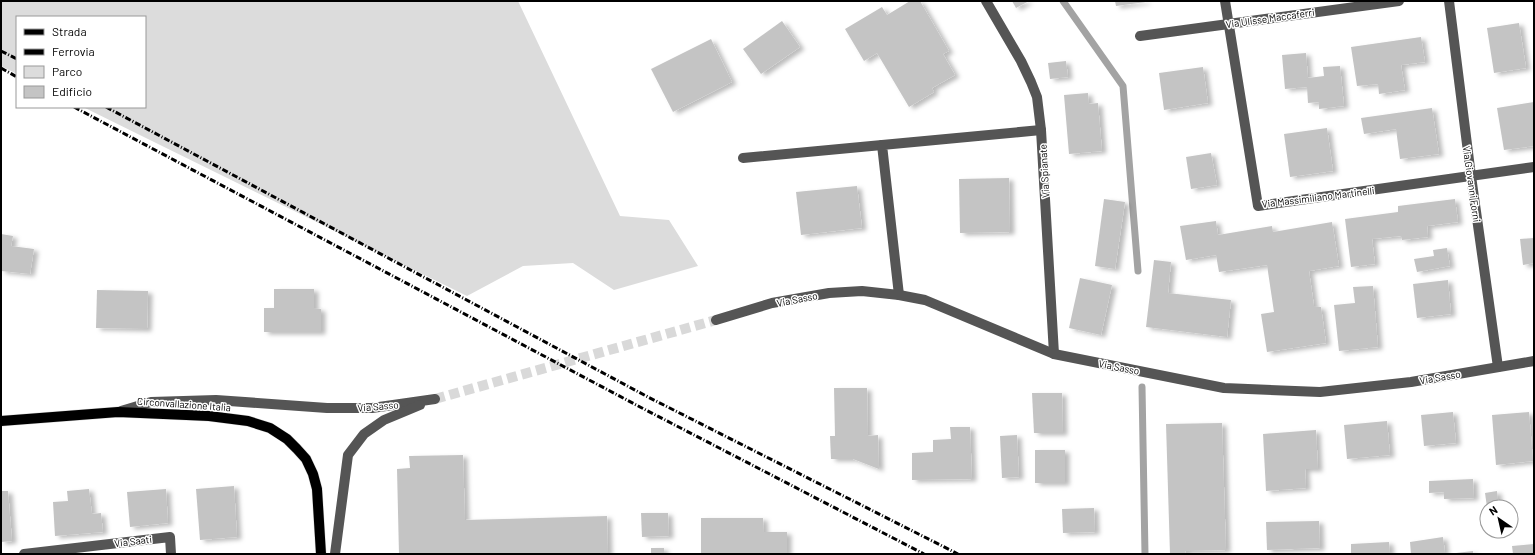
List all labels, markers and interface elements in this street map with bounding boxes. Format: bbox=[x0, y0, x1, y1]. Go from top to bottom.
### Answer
street label: Via Ulisse Maccaferri bbox=[1225, 6, 1315, 30]
legend bbox=[16, 16, 146, 108]
text: Strada bbox=[52, 24, 87, 38]
text: Ferrovia bbox=[52, 44, 95, 58]
text: Parco bbox=[52, 64, 82, 78]
text: Edificio bbox=[52, 84, 92, 98]
street label: Via Spianate bbox=[1037, 144, 1051, 198]
street label: Via Giovanni Forni bbox=[1461, 145, 1483, 223]
street label: Via Massimiliano Martinelli bbox=[1261, 184, 1375, 210]
street label: Via Sasso bbox=[776, 289, 818, 309]
street label: Via Sasso bbox=[1098, 357, 1140, 377]
street label: Via Sasso bbox=[1419, 367, 1461, 387]
street label: Circonvallazione Italia bbox=[137, 395, 231, 413]
street label: Via Sasso bbox=[357, 398, 399, 414]
north arrow bbox=[1479, 499, 1519, 539]
text: N bbox=[1486, 503, 1500, 518]
street label: Via Saati bbox=[114, 533, 152, 549]

